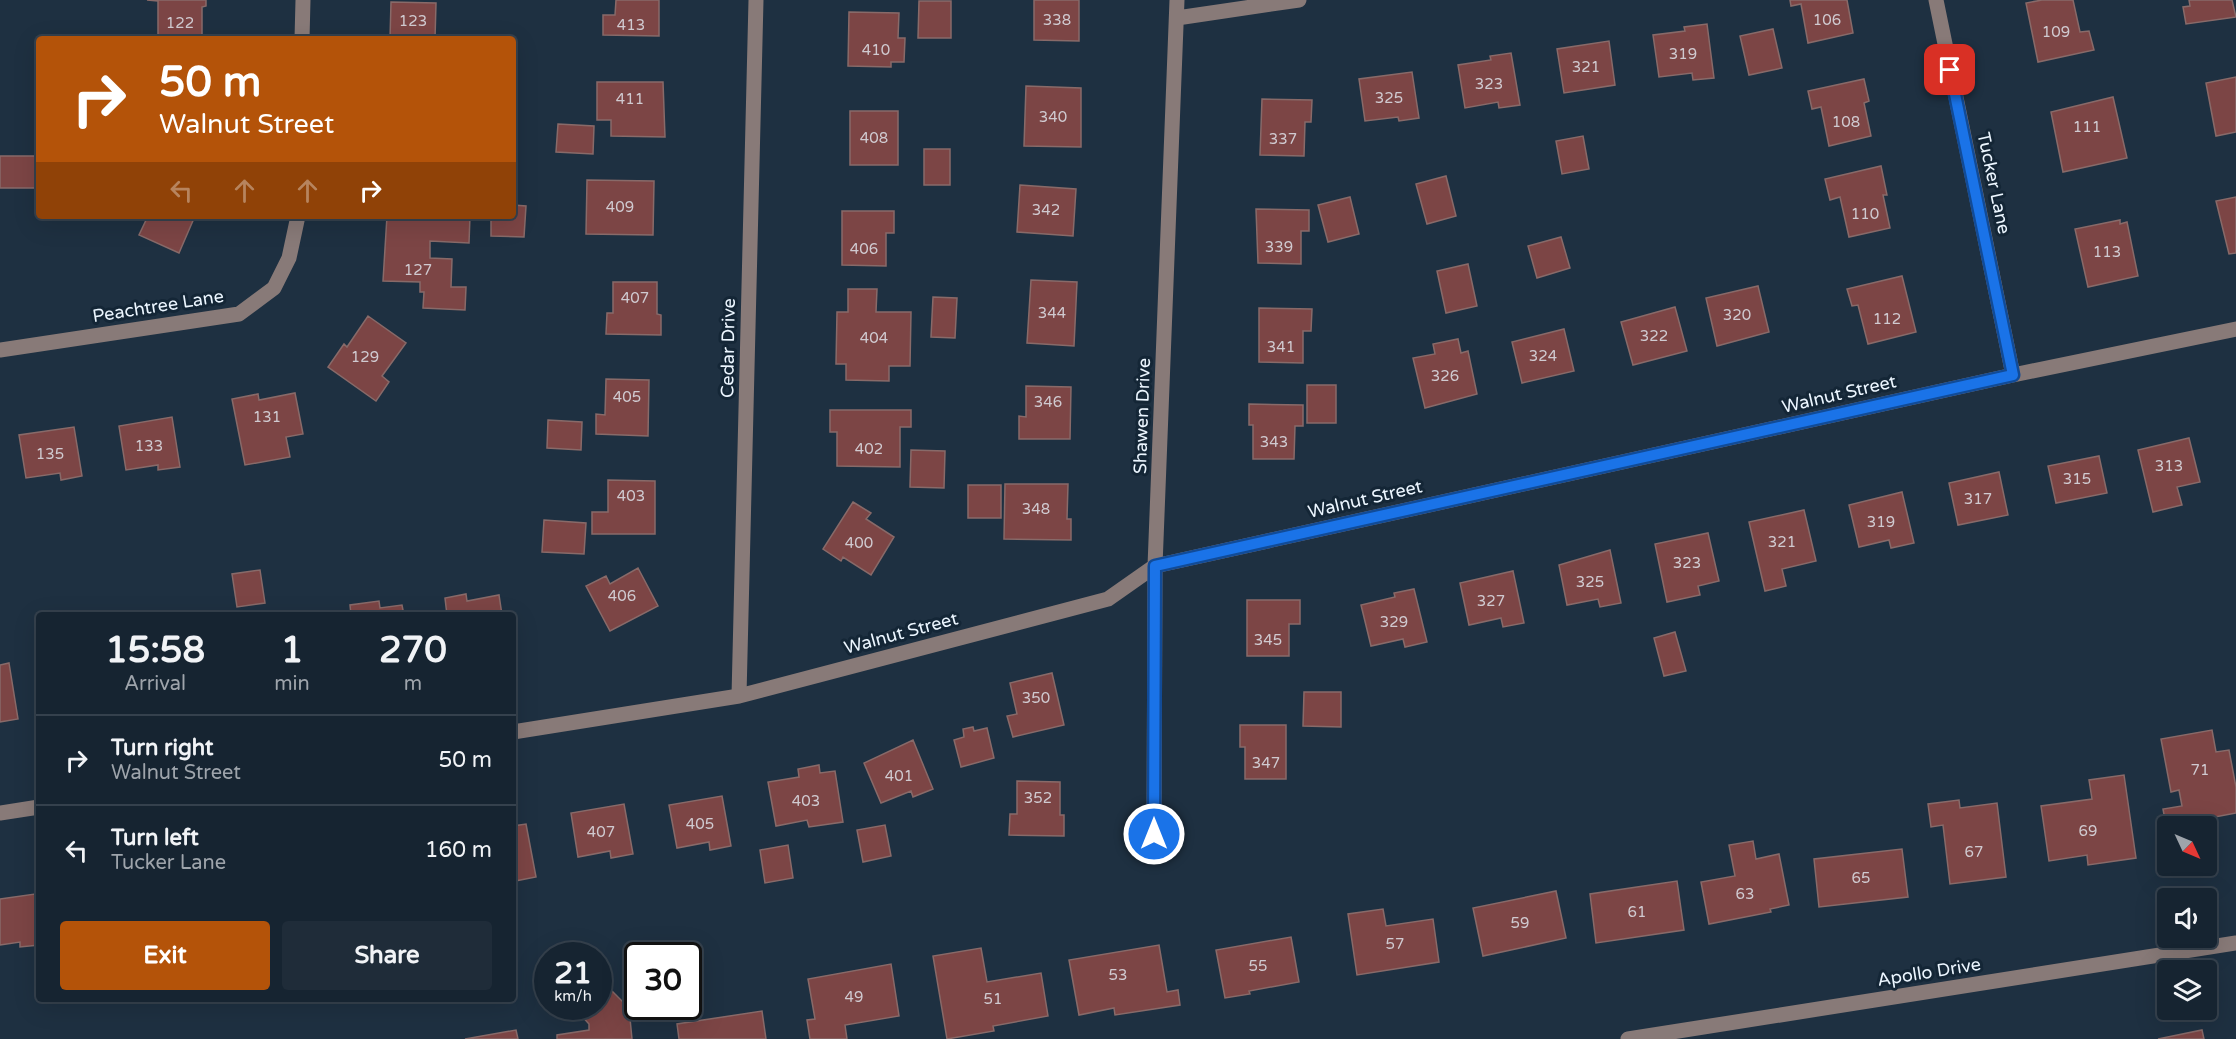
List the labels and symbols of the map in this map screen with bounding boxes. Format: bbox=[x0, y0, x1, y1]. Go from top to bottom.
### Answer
house number: 338 bbox=[1043, 11, 1071, 29]
house number: 106 bbox=[1813, 11, 1841, 29]
house number: 123 bbox=[399, 12, 427, 30]
house number: 122 bbox=[166, 14, 194, 32]
house number: 413 bbox=[617, 16, 645, 34]
house number: 109 bbox=[2042, 23, 2070, 41]
house number: 410 bbox=[862, 41, 890, 59]
pin bbox=[1924, 44, 1975, 95]
house number: 319 bbox=[1669, 45, 1697, 63]
house number: 321 bbox=[1572, 58, 1600, 76]
house number: 323 bbox=[1475, 75, 1503, 93]
house number: 325 bbox=[1375, 89, 1403, 107]
house number: 411 bbox=[616, 90, 644, 108]
house number: 340 bbox=[1039, 108, 1067, 126]
house number: 108 bbox=[1832, 113, 1860, 131]
house number: 111 bbox=[2073, 118, 2101, 136]
house number: 408 bbox=[860, 129, 888, 147]
house number: 337 bbox=[1269, 130, 1297, 148]
street label: Tucker Lane bbox=[1972, 130, 2016, 236]
house number: 409 bbox=[606, 198, 634, 216]
house number: 342 bbox=[1032, 201, 1060, 219]
house number: 110 bbox=[1851, 205, 1879, 223]
house number: 339 bbox=[1265, 238, 1293, 256]
house number: 406 bbox=[850, 240, 878, 258]
house number: 113 bbox=[2093, 243, 2121, 261]
house number: 127 bbox=[404, 261, 432, 279]
street label: Peachtree Lane bbox=[91, 285, 225, 327]
house number: 407 bbox=[621, 289, 649, 307]
street label: Cedar Drive bbox=[716, 298, 740, 398]
house number: 344 bbox=[1038, 304, 1066, 322]
house number: 320 bbox=[1723, 306, 1751, 324]
house number: 112 bbox=[1873, 310, 1901, 328]
house number: 322 bbox=[1640, 327, 1668, 345]
house number: 404 bbox=[860, 329, 888, 347]
house number: 341 bbox=[1267, 338, 1295, 356]
house number: 324 bbox=[1529, 347, 1557, 365]
house number: 129 bbox=[351, 348, 379, 366]
street label: Shawen Drive bbox=[1129, 358, 1155, 474]
house number: 326 bbox=[1431, 367, 1459, 385]
street label: Walnut Street bbox=[1780, 370, 1899, 418]
house number: 405 bbox=[613, 388, 641, 406]
house number: 346 bbox=[1034, 393, 1062, 411]
house number: 131 bbox=[253, 408, 281, 426]
house number: 343 bbox=[1260, 433, 1288, 451]
house number: 133 bbox=[135, 437, 163, 455]
house number: 402 bbox=[855, 440, 883, 458]
house number: 135 bbox=[36, 445, 64, 463]
house number: 313 bbox=[2155, 457, 2183, 475]
house number: 315 bbox=[2063, 470, 2091, 488]
street label: Walnut Street bbox=[1306, 475, 1425, 523]
house number: 403 bbox=[617, 487, 645, 505]
house number: 317 bbox=[1964, 490, 1992, 508]
house number: 348 bbox=[1022, 500, 1050, 518]
house number: 319 bbox=[1867, 513, 1895, 531]
house number: 321 bbox=[1768, 533, 1796, 551]
house number: 400 bbox=[845, 534, 873, 552]
house number: 323 bbox=[1673, 554, 1701, 572]
house number: 325 bbox=[1576, 573, 1604, 591]
house number: 406 bbox=[608, 587, 636, 605]
house number: 327 bbox=[1477, 592, 1505, 610]
street label: Walnut Street bbox=[842, 607, 960, 659]
house number: 329 bbox=[1380, 613, 1408, 631]
house number: 345 bbox=[1254, 631, 1282, 649]
house number: 350 bbox=[1022, 689, 1050, 707]
house number: 347 bbox=[1252, 754, 1280, 772]
house number: 71 bbox=[2191, 761, 2209, 779]
house number: 401 bbox=[885, 767, 913, 785]
house number: 352 bbox=[1024, 789, 1052, 807]
house number: 403 bbox=[792, 792, 820, 810]
position arrow bbox=[1122, 802, 1186, 866]
house number: 405 bbox=[686, 815, 714, 833]
north arrow bbox=[2157, 816, 2217, 876]
house number: 69 bbox=[2079, 822, 2097, 840]
house number: 407 bbox=[587, 823, 615, 841]
house number: 67 bbox=[1965, 843, 1983, 861]
house number: 65 bbox=[1852, 869, 1870, 887]
house number: 63 bbox=[1736, 885, 1754, 903]
house number: 61 bbox=[1628, 903, 1646, 921]
house number: 59 bbox=[1511, 914, 1529, 932]
house number: 57 bbox=[1386, 935, 1404, 953]
speed limit sign: 30 bbox=[624, 942, 702, 1020]
street label: Apollo Drive bbox=[1876, 953, 1982, 991]
house number: 55 bbox=[1249, 957, 1267, 975]
house number: 53 bbox=[1109, 966, 1127, 984]
house number: 49 bbox=[845, 988, 863, 1006]
house number: 51 bbox=[984, 990, 1002, 1008]

